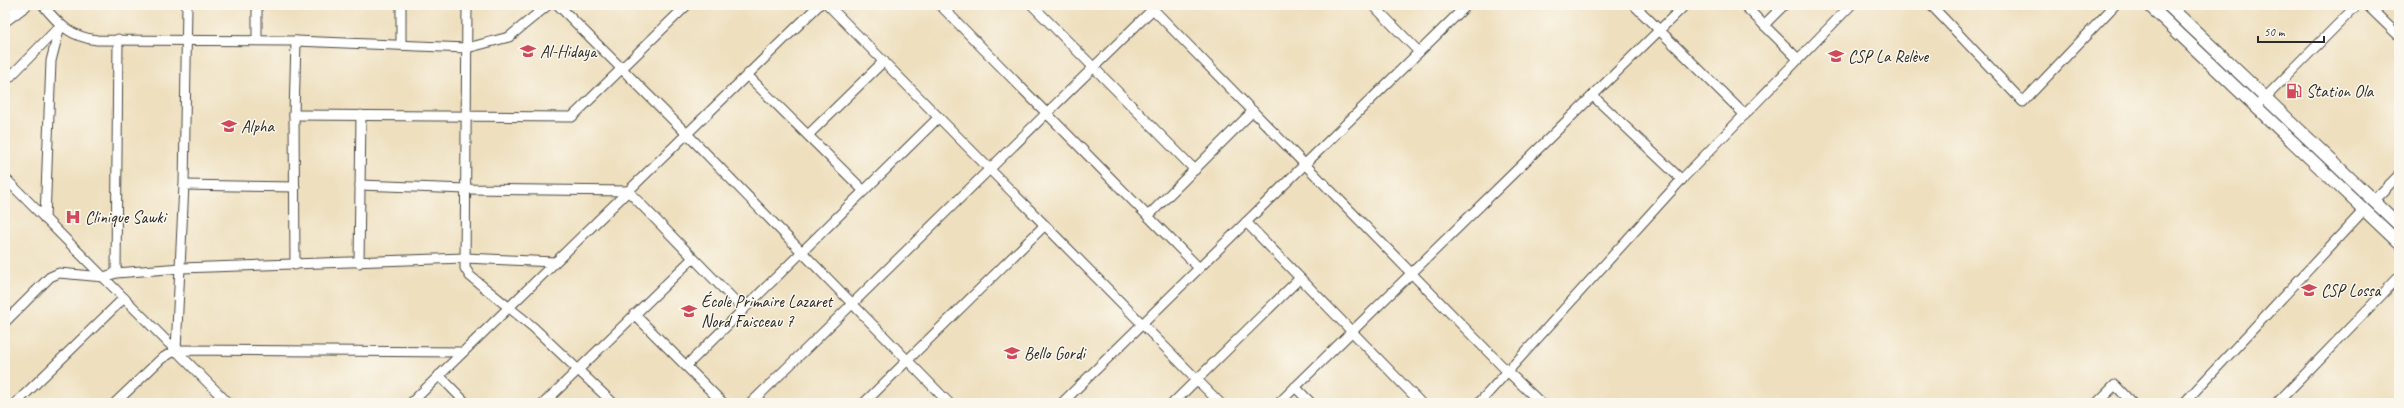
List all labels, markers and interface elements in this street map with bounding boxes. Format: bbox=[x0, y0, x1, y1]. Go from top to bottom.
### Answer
scale bar bbox=[2258, 18, 2324, 44]
text: 50 m bbox=[2264, 24, 2286, 40]
place label: Al-Hidaya bbox=[540, 41, 598, 62]
school or university icon: Al-Hidaya bbox=[519, 42, 537, 60]
place label: CSP La Relève bbox=[1848, 46, 1930, 67]
school or university icon: CSP La Relève bbox=[1827, 47, 1845, 65]
place label: Station Ola bbox=[2306, 81, 2375, 102]
fuel station icon: Station Ola bbox=[2285, 82, 2303, 100]
place label: Alpha bbox=[241, 116, 276, 137]
school or university icon: Alpha bbox=[220, 117, 238, 135]
place label: Clinique Sawki bbox=[85, 207, 168, 228]
hospital icon: Clinique Sawki bbox=[64, 208, 82, 226]
place label: CSP Lossa bbox=[2321, 280, 2382, 301]
school or university icon: CSP Lossa bbox=[2300, 281, 2318, 299]
place label: École Primaire Lazaret Nord Faisceau 7 bbox=[701, 290, 834, 332]
school or university icon: École Primaire Lazaret Nord Faisceau 7 bbox=[680, 302, 698, 320]
place label: Bello Gordi bbox=[1024, 343, 1087, 364]
school or university icon: Bello Gordi bbox=[1003, 344, 1021, 362]

